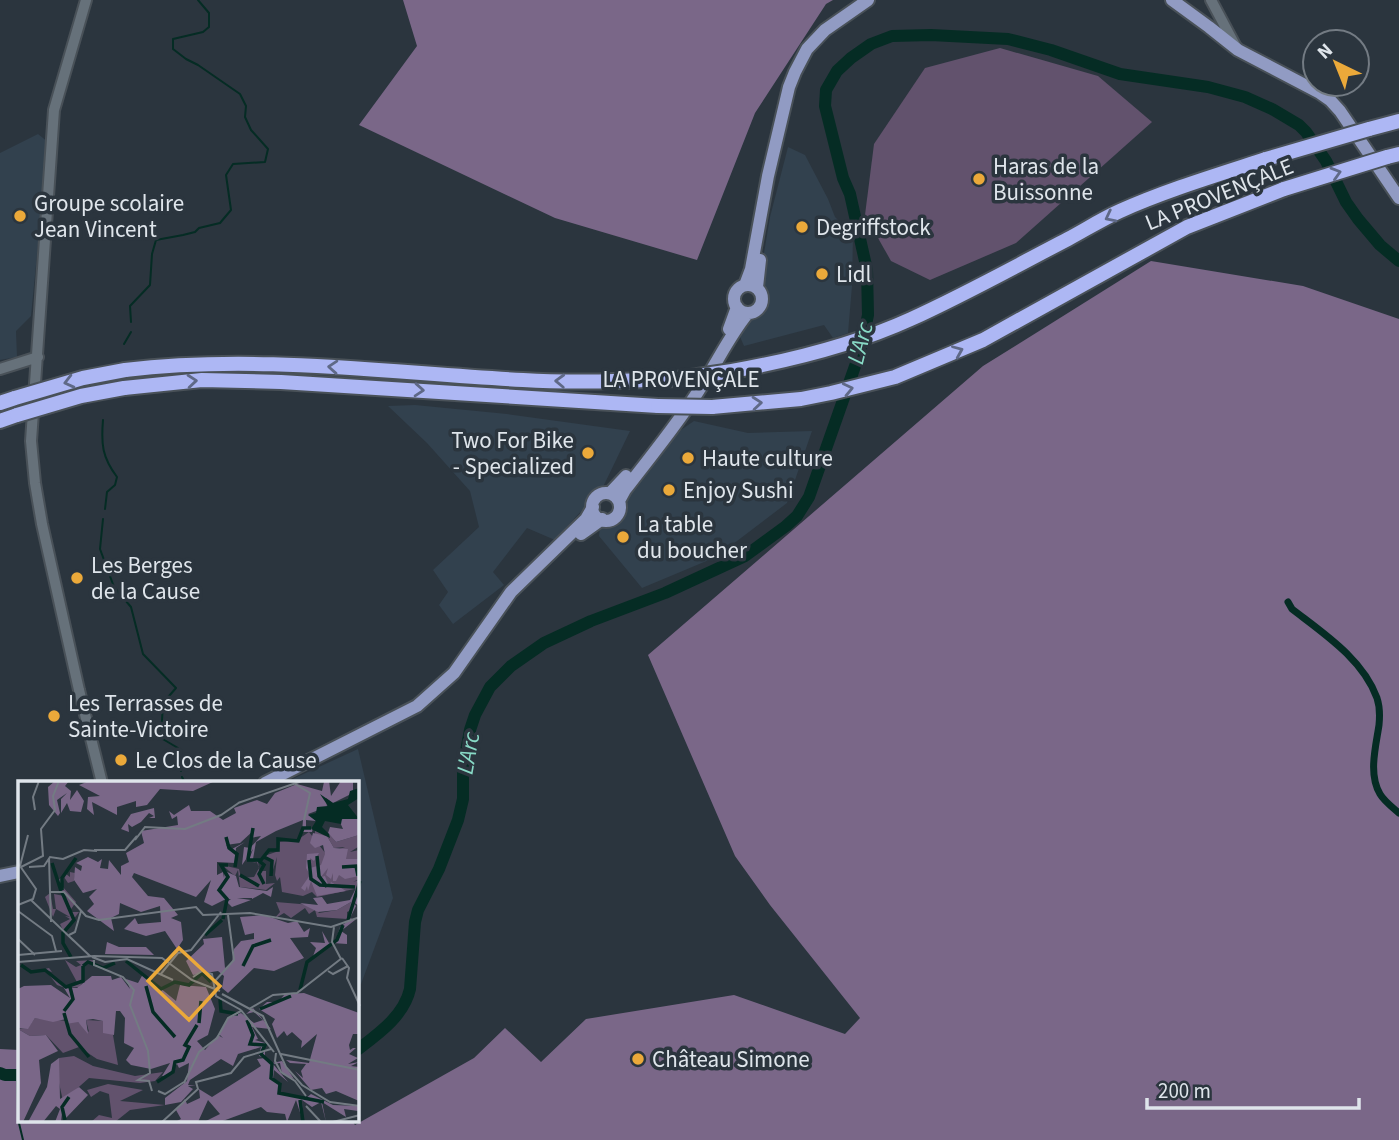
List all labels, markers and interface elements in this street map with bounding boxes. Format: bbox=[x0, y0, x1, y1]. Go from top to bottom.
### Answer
north arrow bbox=[1301, 28, 1371, 98]
text: N bbox=[1312, 37, 1339, 66]
place label: Haras de la Buissonne bbox=[993, 150, 1099, 209]
street label: LA PROVENÇALE bbox=[1140, 150, 1298, 239]
one-way arrow bbox=[1329, 167, 1342, 181]
marker: Haras de la Buissonne bbox=[971, 171, 987, 187]
place label: Groupe scolaire Jean Vincent bbox=[34, 187, 184, 246]
marker: Groupe scolaire Jean Vincent bbox=[12, 208, 28, 224]
one-way arrow bbox=[1105, 208, 1117, 222]
place label: Degriffstock bbox=[816, 211, 931, 244]
marker: Degriffstock bbox=[794, 219, 810, 235]
place label: Lidl bbox=[836, 258, 871, 291]
marker: Lidl bbox=[814, 266, 830, 282]
water label: L'Arc bbox=[838, 318, 883, 368]
one-way arrow bbox=[951, 345, 963, 359]
one-way arrow bbox=[327, 360, 338, 375]
street label: LA PROVENÇALE bbox=[602, 363, 760, 396]
one-way arrow bbox=[63, 374, 75, 388]
one-way arrow bbox=[186, 374, 197, 389]
one-way arrow bbox=[554, 374, 565, 389]
one-way arrow bbox=[413, 383, 424, 398]
one-way arrow bbox=[842, 383, 854, 398]
one-way arrow bbox=[751, 396, 763, 411]
place label: Two For Bike - Specialized bbox=[451, 424, 574, 483]
place label: Haute culture bbox=[702, 442, 833, 475]
marker: Two For Bike - Specialized bbox=[580, 445, 596, 461]
marker: Haute culture bbox=[680, 450, 696, 466]
place label: Enjoy Sushi bbox=[683, 474, 794, 507]
marker: Enjoy Sushi bbox=[661, 482, 677, 498]
place label: La table du boucher bbox=[637, 508, 748, 567]
marker: La table du boucher bbox=[615, 529, 631, 545]
place label: Les Berges de la Cause bbox=[91, 549, 200, 608]
marker: Les Berges de la Cause bbox=[69, 570, 85, 586]
place label: Les Terrasses de Sainte-Victoire bbox=[68, 687, 223, 746]
marker: Les Terrasses de Sainte-Victoire bbox=[46, 708, 62, 724]
water label: L'Arc bbox=[448, 729, 490, 777]
place label: Le Clos de la Cause bbox=[135, 744, 317, 777]
marker: Le Clos de la Cause bbox=[113, 752, 129, 768]
inset map bbox=[18, 781, 359, 1122]
place label: Château Simone bbox=[652, 1043, 810, 1076]
marker: Château Simone bbox=[630, 1051, 646, 1067]
scale bar bbox=[1147, 1066, 1359, 1110]
text: 200 m bbox=[1158, 1076, 1211, 1106]

